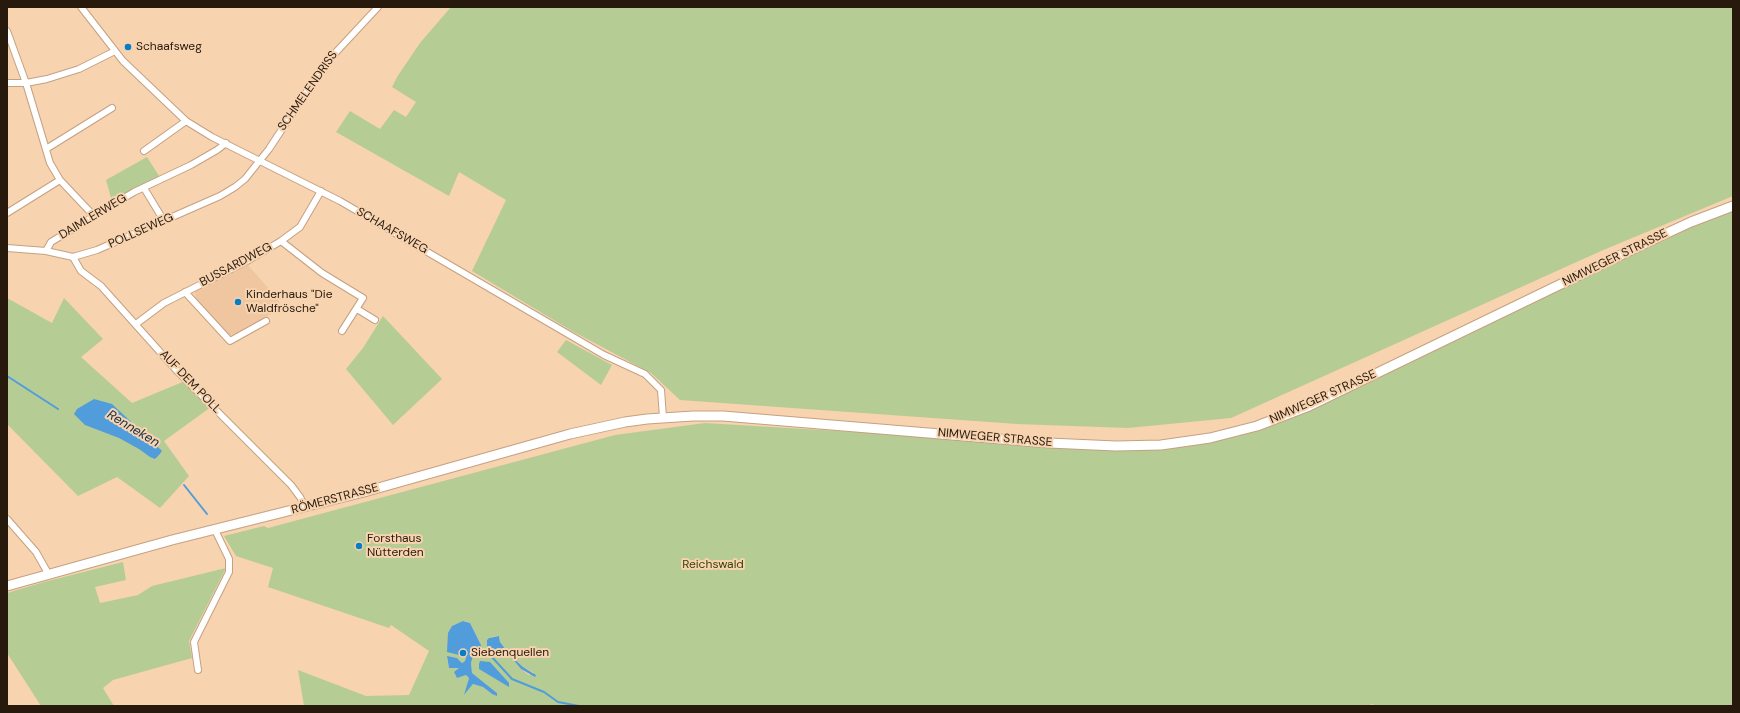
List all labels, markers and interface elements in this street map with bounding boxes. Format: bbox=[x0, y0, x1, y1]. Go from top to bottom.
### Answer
place label: Schaafsweg bbox=[136, 40, 202, 54]
marker: Schaafsweg bbox=[123, 42, 133, 52]
street label: SCHMELENDRISS bbox=[275, 48, 341, 134]
street label: DAIMLERWEG bbox=[57, 191, 129, 243]
street label: SCHAAFSWEG bbox=[354, 205, 430, 257]
street label: POLLSEWEG bbox=[106, 210, 176, 252]
street label: NIMWEGER STRASSE bbox=[1560, 226, 1670, 290]
street label: BUSSARDWEG bbox=[197, 240, 275, 290]
place label: Kinderhaus "Die Waldfrösche" bbox=[246, 288, 333, 316]
marker: Kinderhaus "Die Waldfrösche" bbox=[233, 297, 243, 307]
street label: AUF DEM POLL bbox=[156, 347, 224, 417]
street label: NIMWEGER STRASSE bbox=[1268, 367, 1378, 427]
water label: Renneken bbox=[104, 407, 162, 451]
street label: NIMWEGER STRASSE bbox=[937, 426, 1053, 450]
street label: RÖMERSTRASSE bbox=[290, 480, 380, 518]
place label: Forsthaus Nütterden bbox=[367, 532, 424, 560]
marker: Forsthaus Nütterden bbox=[354, 541, 364, 551]
park label: Reichswald bbox=[682, 558, 744, 572]
place label: Siebenquellen bbox=[471, 646, 549, 660]
marker: Siebenquellen bbox=[458, 648, 468, 658]

